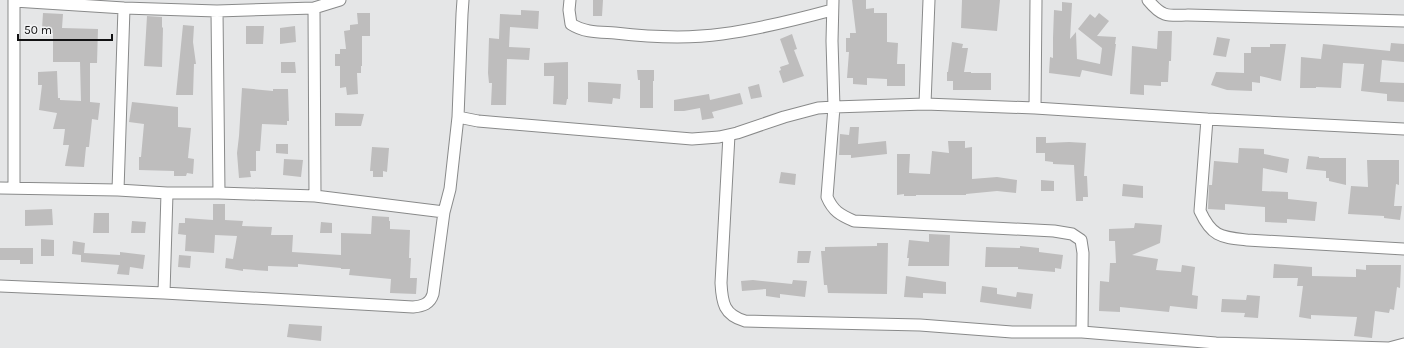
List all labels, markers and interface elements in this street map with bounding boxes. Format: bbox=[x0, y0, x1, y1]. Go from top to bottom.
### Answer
scale bar bbox=[18, 16, 112, 42]
text: 50 m bbox=[24, 23, 52, 37]

